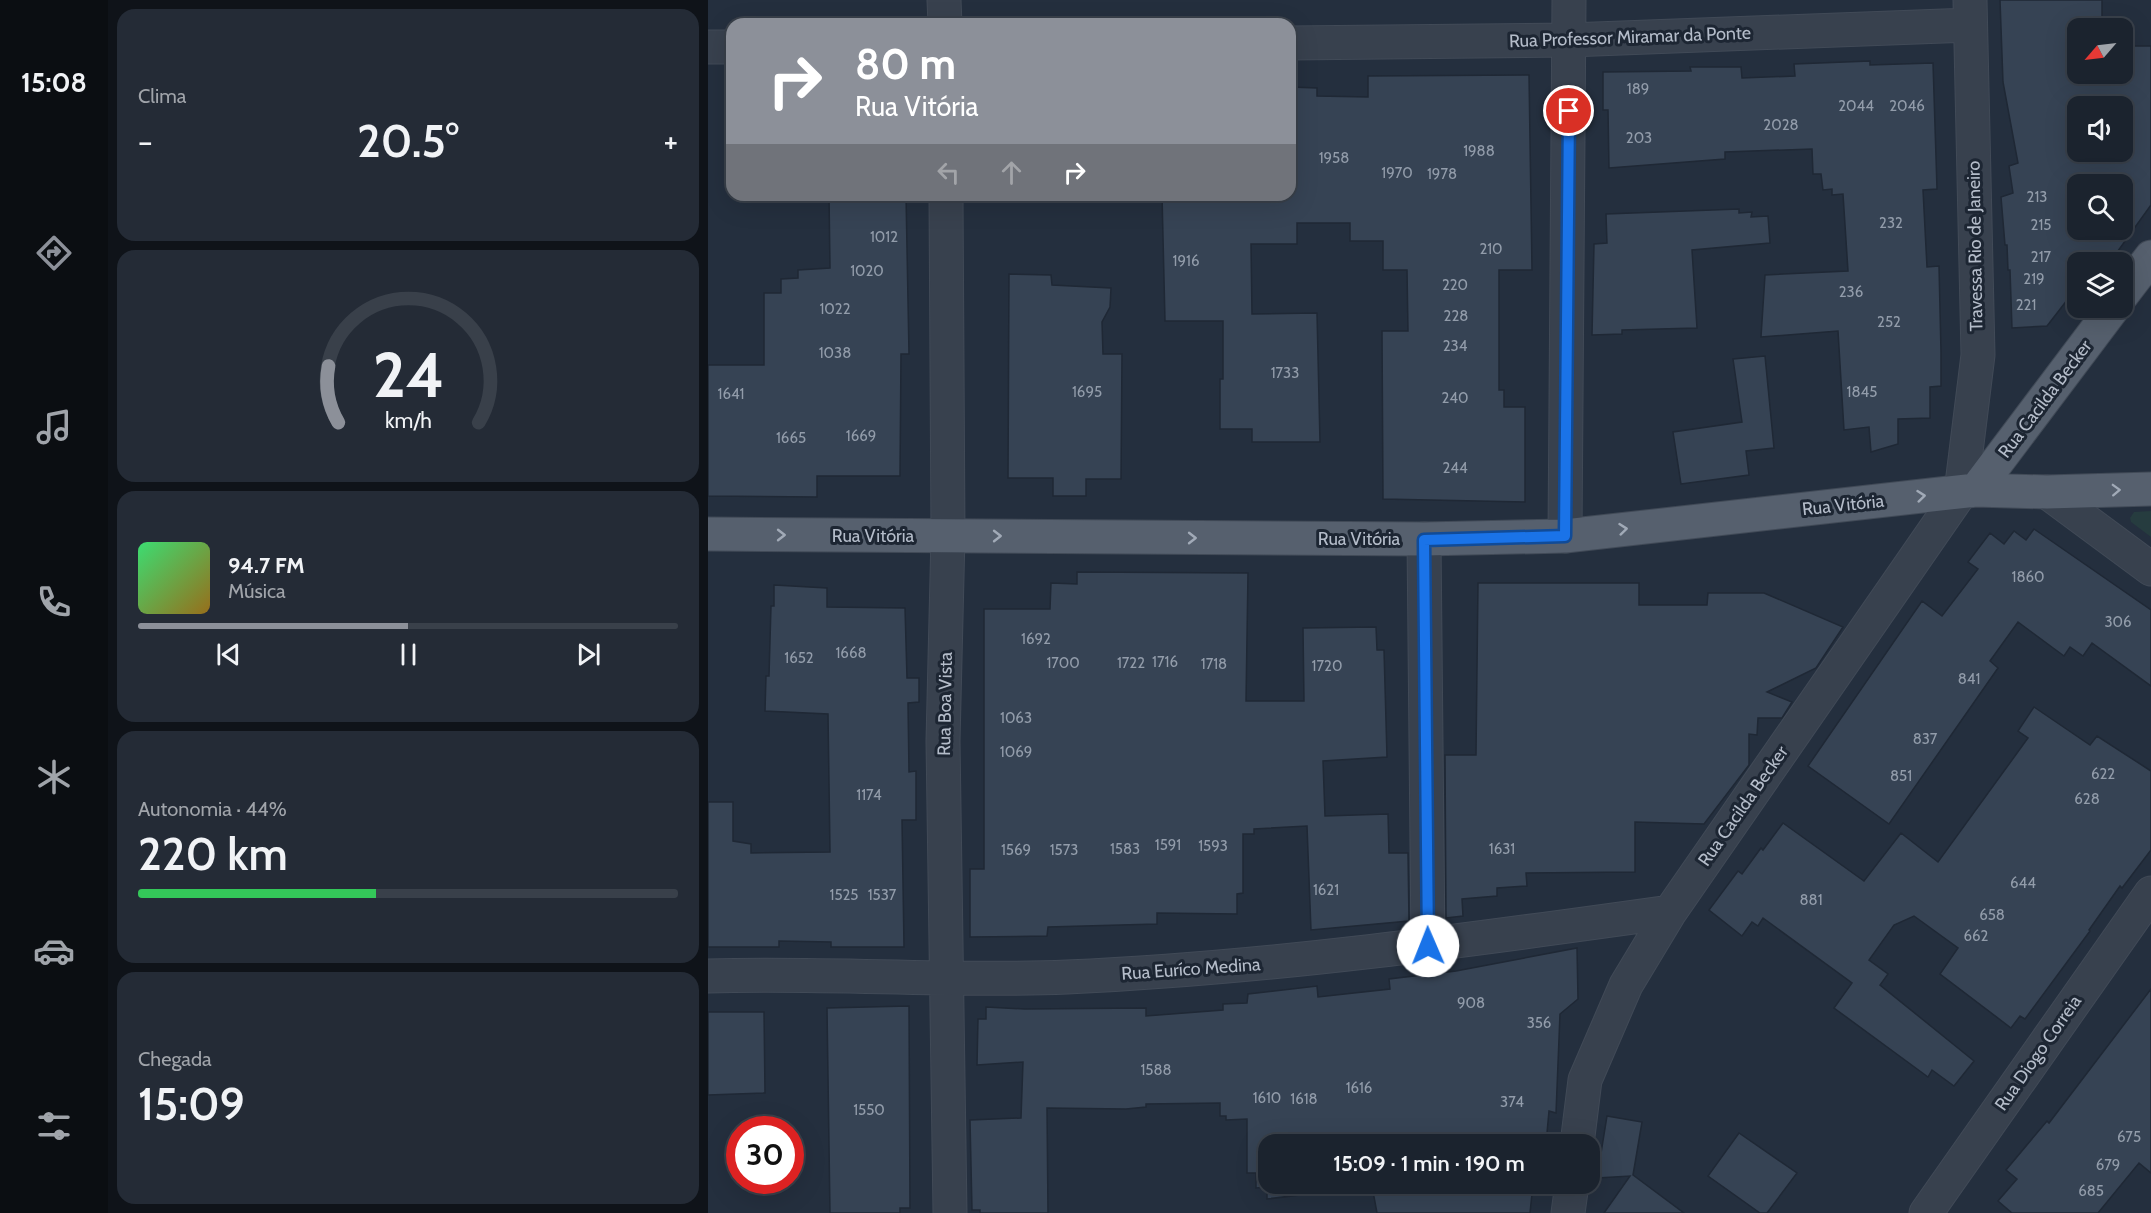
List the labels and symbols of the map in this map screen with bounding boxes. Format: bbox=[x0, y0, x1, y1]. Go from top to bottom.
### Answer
north arrow bbox=[2067, 18, 2133, 84]
street label: Rua Professor Miramar da Ponte bbox=[1509, 22, 1751, 52]
house number: 189 bbox=[1627, 80, 1649, 98]
pin bbox=[1543, 85, 1594, 136]
house number: 2044 bbox=[1838, 97, 1874, 115]
house number: 2046 bbox=[1889, 97, 1925, 115]
house number: 2028 bbox=[1763, 116, 1799, 134]
house number: 203 bbox=[1626, 129, 1652, 147]
house number: 1988 bbox=[1463, 142, 1495, 160]
house number: 1958 bbox=[1319, 149, 1349, 167]
street label: Travessa Rio de Janeiro bbox=[1963, 160, 1987, 332]
house number: 1970 bbox=[1381, 164, 1413, 182]
house number: 1978 bbox=[1427, 165, 1457, 183]
house number: 213 bbox=[2027, 188, 2047, 206]
house number: 232 bbox=[1879, 214, 1903, 232]
house number: 215 bbox=[2031, 216, 2051, 234]
house number: 1012 bbox=[870, 228, 898, 246]
house number: 210 bbox=[1479, 240, 1503, 258]
house number: 217 bbox=[2031, 248, 2052, 266]
house number: 1916 bbox=[1173, 252, 1199, 270]
house number: 1020 bbox=[850, 262, 884, 280]
house number: 219 bbox=[2023, 270, 2045, 288]
house number: 220 bbox=[1442, 276, 1468, 294]
house number: 236 bbox=[1839, 283, 1863, 301]
house number: 221 bbox=[2016, 296, 2036, 314]
house number: 1022 bbox=[819, 300, 851, 318]
house number: 228 bbox=[1444, 307, 1468, 325]
house number: 252 bbox=[1877, 313, 1901, 331]
street label: Rua Cacilda Becker bbox=[1993, 335, 2097, 462]
house number: 234 bbox=[1443, 337, 1468, 355]
house number: 1038 bbox=[819, 344, 851, 362]
house number: 1733 bbox=[1271, 364, 1299, 382]
house number: 1695 bbox=[1072, 383, 1102, 401]
house number: 1845 bbox=[1847, 383, 1877, 401]
house number: 1641 bbox=[718, 385, 744, 403]
house number: 240 bbox=[1442, 389, 1469, 407]
house number: 1669 bbox=[846, 427, 876, 445]
house number: 1665 bbox=[776, 429, 806, 447]
house number: 244 bbox=[1442, 459, 1468, 477]
one-way arrow bbox=[2112, 483, 2121, 496]
street label: Rua Vitória bbox=[1801, 490, 1885, 520]
one-way arrow bbox=[1917, 490, 1926, 503]
one-way arrow bbox=[1619, 524, 1628, 536]
street label: Rua Vitória bbox=[832, 525, 915, 547]
street label: Rua Vitória bbox=[1318, 528, 1401, 550]
one-way arrow bbox=[776, 529, 785, 541]
one-way arrow bbox=[992, 530, 1001, 542]
one-way arrow bbox=[1187, 532, 1196, 544]
house number: 1860 bbox=[2012, 568, 2044, 586]
house number: 306 bbox=[2104, 613, 2132, 631]
house number: 1692 bbox=[1021, 630, 1051, 648]
house number: 1668 bbox=[835, 644, 867, 662]
house number: 1652 bbox=[784, 649, 814, 667]
street label: Rua Boa Vista bbox=[933, 652, 957, 756]
house number: 1716 bbox=[1152, 653, 1178, 671]
house number: 1700 bbox=[1046, 654, 1080, 672]
house number: 1722 bbox=[1117, 654, 1145, 672]
house number: 1718 bbox=[1201, 655, 1227, 673]
house number: 1720 bbox=[1312, 657, 1342, 675]
house number: 841 bbox=[1958, 670, 1980, 688]
house number: 1063 bbox=[1000, 709, 1032, 727]
house number: 837 bbox=[1913, 730, 1938, 748]
street label: Rua Cacilda Becker bbox=[1693, 741, 1793, 870]
house number: 1069 bbox=[1000, 743, 1032, 761]
house number: 622 bbox=[2091, 765, 2115, 783]
house number: 851 bbox=[1890, 767, 1912, 785]
house number: 1174 bbox=[856, 786, 882, 804]
house number: 628 bbox=[2074, 790, 2100, 808]
house number: 1591 bbox=[1155, 836, 1181, 854]
house number: 1593 bbox=[1198, 837, 1228, 855]
house number: 1583 bbox=[1110, 840, 1140, 858]
house number: 1631 bbox=[1489, 840, 1515, 858]
house number: 1569 bbox=[1001, 841, 1031, 859]
house number: 1573 bbox=[1050, 841, 1078, 859]
house number: 644 bbox=[2010, 874, 2036, 892]
house number: 1621 bbox=[1313, 881, 1339, 899]
house number: 1525 bbox=[830, 886, 858, 904]
house number: 1537 bbox=[868, 886, 897, 904]
house number: 881 bbox=[1799, 891, 1823, 909]
house number: 658 bbox=[1979, 906, 2005, 924]
position arrow bbox=[1396, 914, 1460, 978]
house number: 662 bbox=[1964, 927, 1989, 945]
street label: Rua Euríco Medina bbox=[1121, 953, 1262, 985]
street label: Rua Diogo Correia bbox=[1990, 991, 2086, 1115]
house number: 908 bbox=[1457, 994, 1485, 1012]
house number: 356 bbox=[1527, 1014, 1551, 1032]
house number: 1588 bbox=[1140, 1061, 1172, 1079]
house number: 1616 bbox=[1346, 1079, 1372, 1097]
house number: 1610 bbox=[1253, 1089, 1281, 1107]
house number: 1618 bbox=[1290, 1090, 1318, 1108]
house number: 374 bbox=[1500, 1093, 1524, 1111]
house number: 1550 bbox=[853, 1101, 885, 1119]
speed limit sign: 30 bbox=[726, 1116, 804, 1194]
house number: 675 bbox=[2117, 1128, 2141, 1146]
house number: 679 bbox=[2096, 1156, 2120, 1174]
house number: 685 bbox=[2078, 1182, 2104, 1200]

